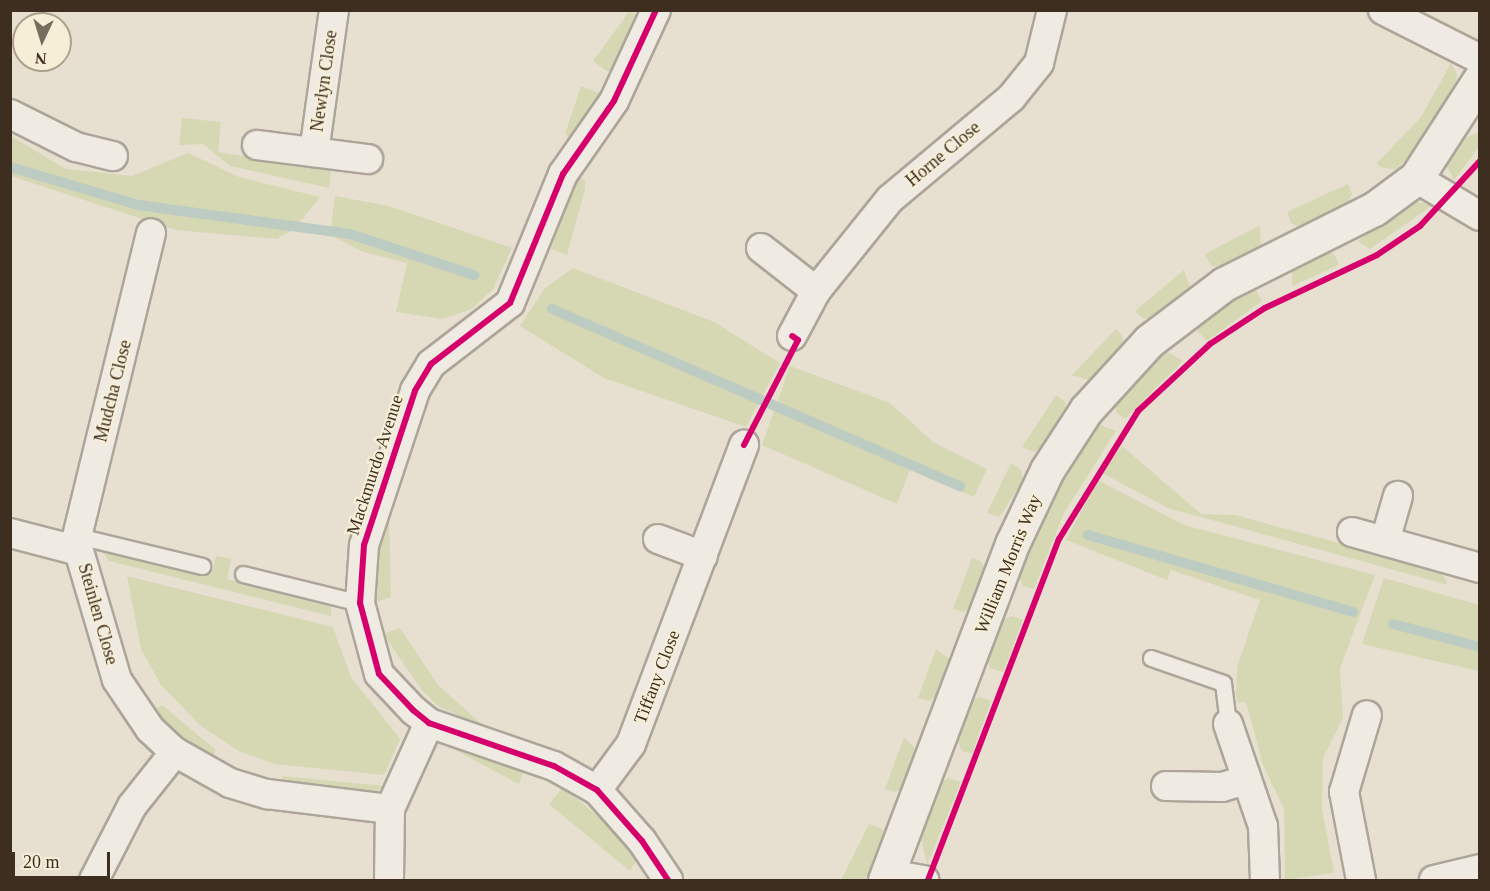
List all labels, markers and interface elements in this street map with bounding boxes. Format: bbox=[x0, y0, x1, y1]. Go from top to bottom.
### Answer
north arrow bbox=[12, 12, 72, 72]
street label: Newlyn Close bbox=[306, 29, 342, 133]
text: N bbox=[34, 50, 47, 67]
street label: Horne Close bbox=[901, 117, 985, 191]
street label: Mudcha Close bbox=[90, 338, 136, 444]
street label: Mackmurdo Avenue bbox=[342, 392, 408, 538]
street label: William Morris Way bbox=[970, 491, 1046, 637]
street label: Steinlen Close bbox=[73, 561, 123, 667]
street label: Tiffany Close bbox=[629, 627, 685, 727]
scale bar bbox=[15, 840, 112, 878]
text: 20 m bbox=[23, 852, 60, 872]

